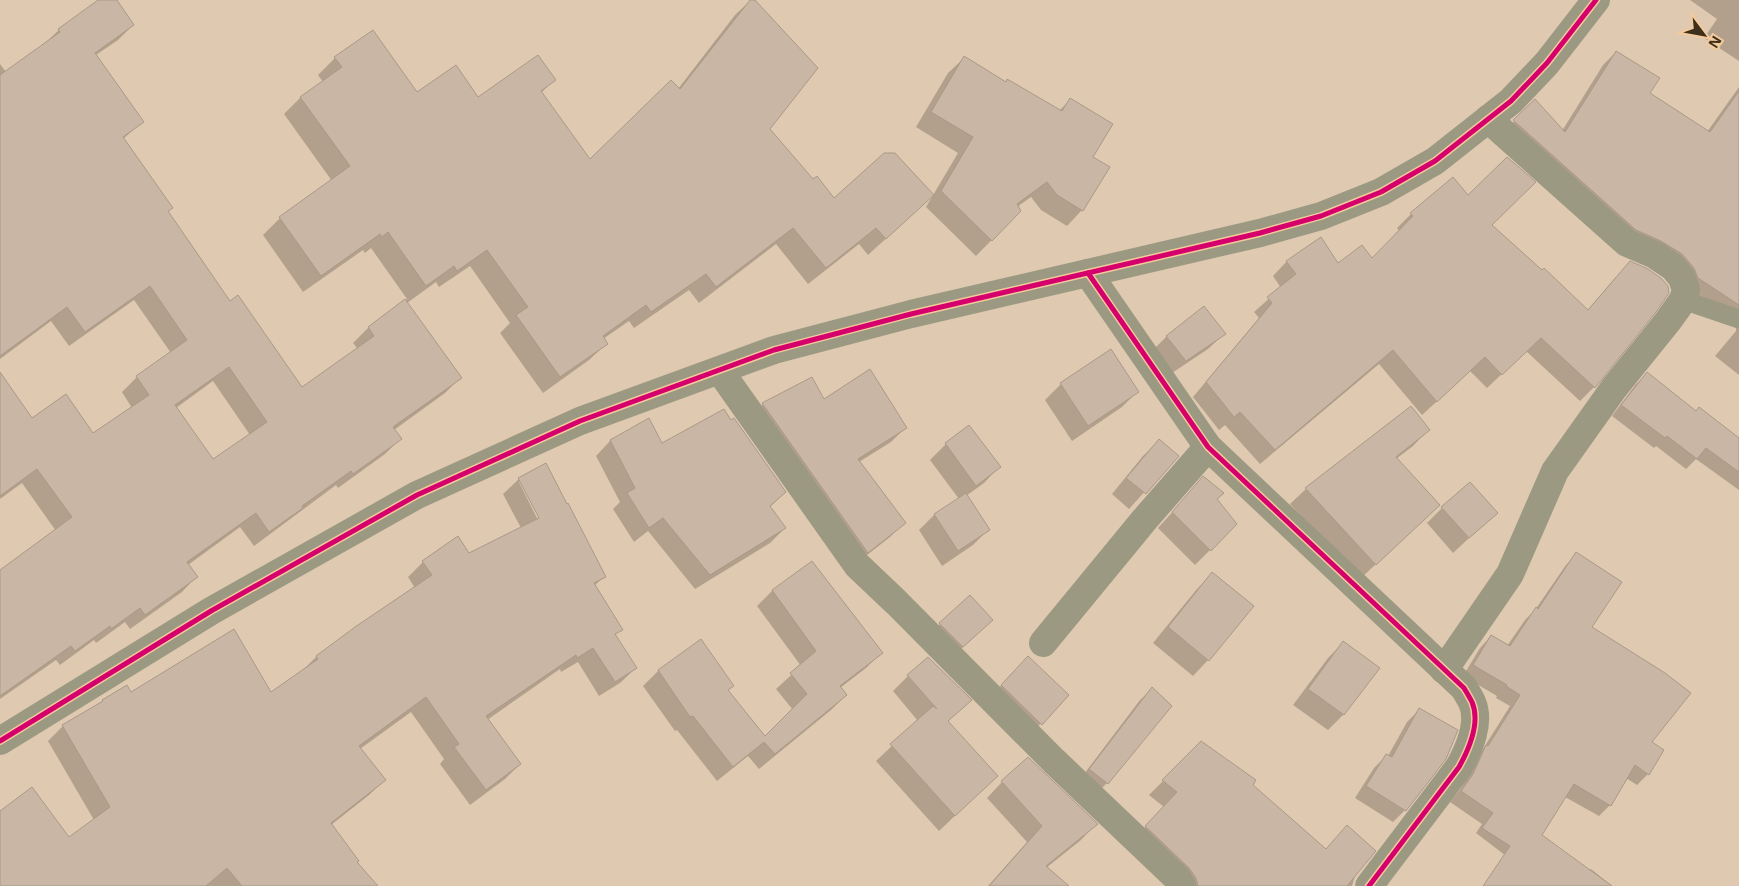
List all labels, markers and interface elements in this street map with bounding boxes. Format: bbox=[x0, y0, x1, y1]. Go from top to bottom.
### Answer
north arrow bbox=[1679, 10, 1729, 60]
text: N bbox=[1704, 32, 1727, 52]

